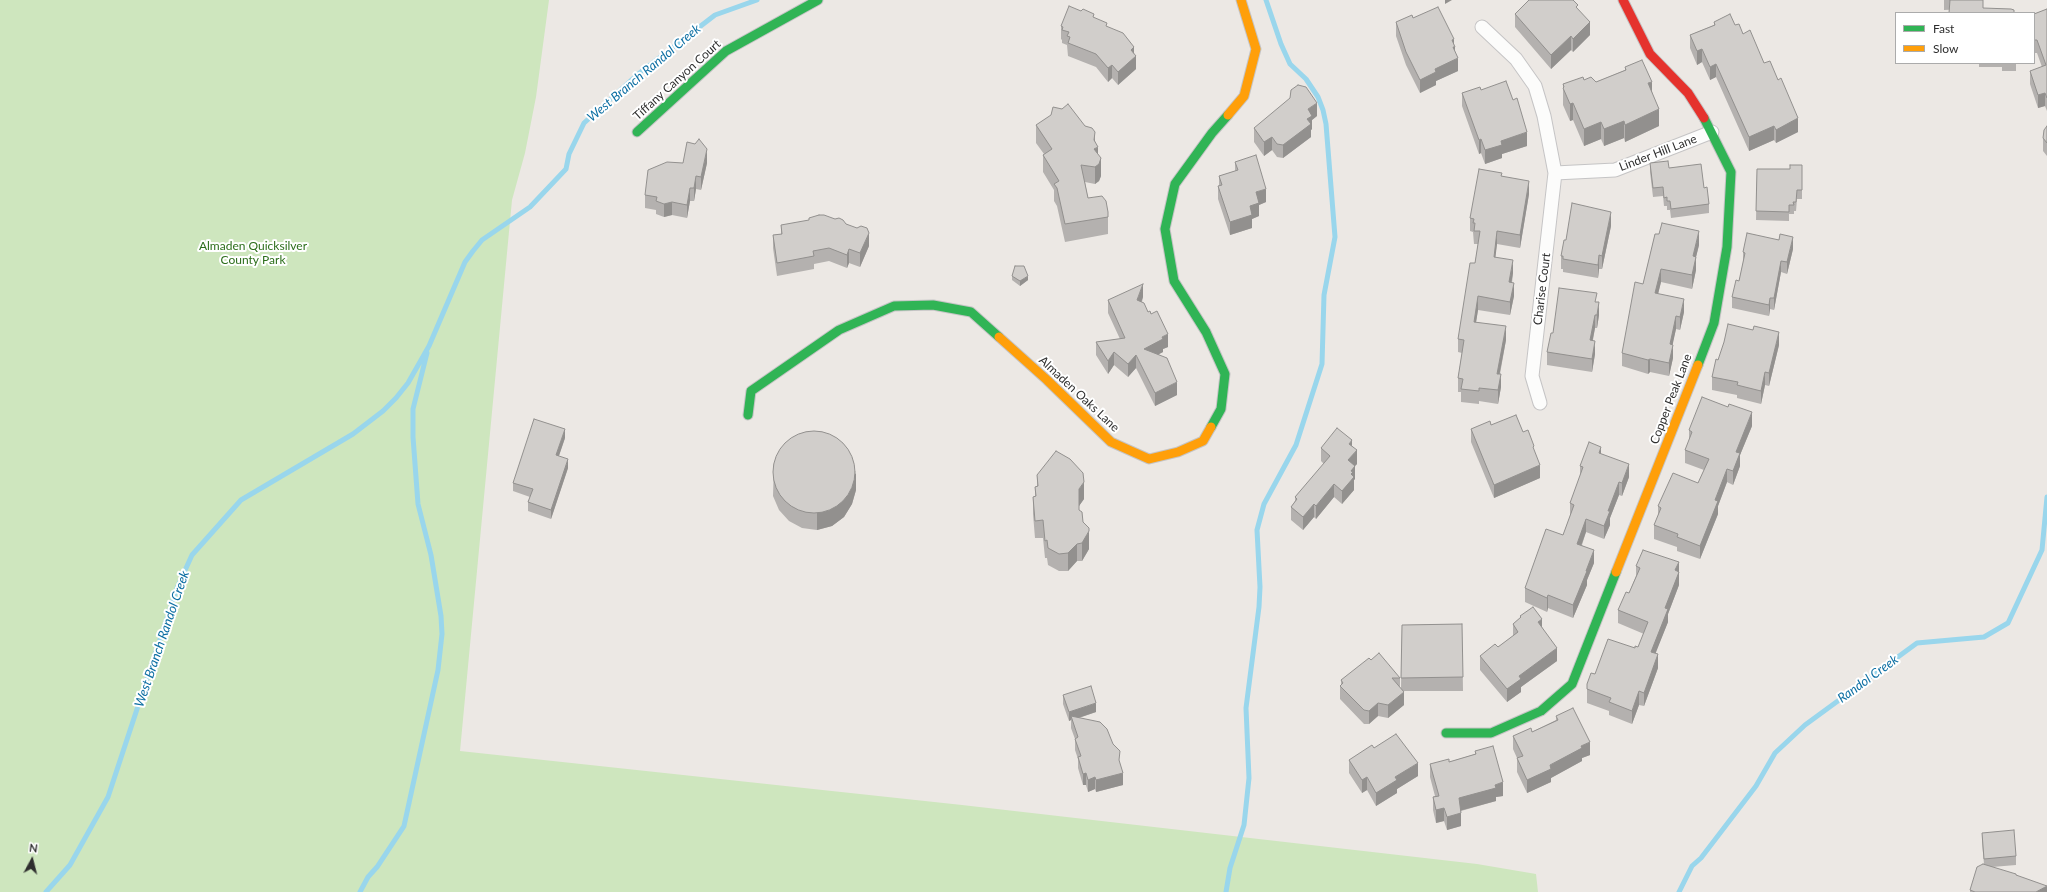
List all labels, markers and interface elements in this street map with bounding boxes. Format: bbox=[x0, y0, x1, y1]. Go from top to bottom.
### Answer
legend bbox=[1895, 12, 2035, 64]
water label: West Branch Randol Creek bbox=[584, 21, 704, 125]
text: Fast bbox=[1933, 21, 1954, 36]
street label: Tiffany Canyon Court bbox=[630, 37, 724, 123]
text: Slow bbox=[1933, 41, 1958, 56]
street label: Linder Hill Lane bbox=[1617, 132, 1699, 174]
park label: Almaden Quicksilver County Park bbox=[199, 239, 307, 267]
street label: Charise Court bbox=[1530, 252, 1554, 326]
street label: Copper Peak Lane bbox=[1647, 352, 1695, 446]
street label: Almaden Oaks Lane bbox=[1036, 353, 1122, 435]
water label: West Branch Randol Creek bbox=[131, 569, 193, 709]
water label: Randol Creek bbox=[1835, 652, 1901, 706]
north arrow bbox=[12, 840, 52, 880]
text: N bbox=[29, 841, 39, 855]

